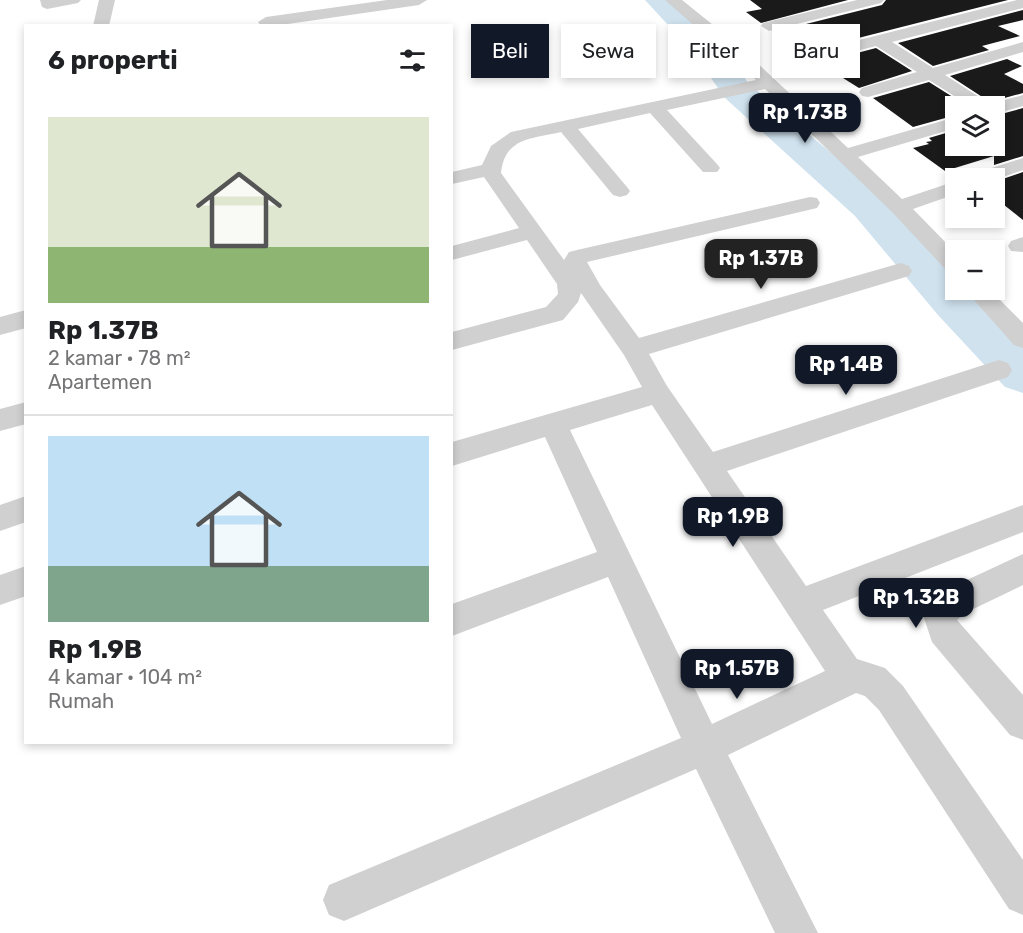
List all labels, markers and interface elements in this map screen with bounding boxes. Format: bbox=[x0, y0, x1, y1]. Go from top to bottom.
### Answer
chip: Beli bbox=[471, 24, 549, 78]
chip: Sewa bbox=[561, 24, 656, 78]
chip: Filter bbox=[668, 24, 760, 78]
chip: Baru bbox=[772, 24, 860, 78]
icon: filters bbox=[396, 44, 429, 77]
text: 6 properti bbox=[48, 45, 178, 76]
pin: Rp 1.73B bbox=[743, 93, 867, 144]
map controls bbox=[945, 96, 1005, 300]
button: layers bbox=[945, 96, 1005, 156]
text: Rp 1.73B bbox=[763, 100, 847, 124]
icon: home bbox=[185, 156, 293, 264]
button: + bbox=[945, 168, 1005, 228]
pin: Rp 1.37B bbox=[699, 239, 823, 290]
button: − bbox=[945, 240, 1005, 300]
text: Rp 1.37B bbox=[718, 246, 804, 270]
text: Rp 1.37B bbox=[48, 315, 159, 346]
pin: Rp 1.4B bbox=[791, 345, 901, 396]
text: 2 kamar · 78 m² bbox=[48, 346, 191, 370]
text: Rp 1.4B bbox=[809, 352, 883, 376]
text: Apartemen bbox=[48, 370, 152, 394]
icon: home bbox=[185, 475, 293, 583]
pin: Rp 1.9B bbox=[678, 497, 788, 548]
text: Rp 1.9B bbox=[697, 504, 769, 528]
pin: Rp 1.32B bbox=[854, 578, 978, 629]
text: Rp 1.32B bbox=[873, 585, 959, 609]
text: Rp 1.9B bbox=[48, 634, 142, 665]
pin: Rp 1.57B bbox=[675, 649, 799, 700]
text: Rp 1.57B bbox=[695, 656, 779, 680]
text: 4 kamar · 104 m² bbox=[48, 665, 202, 689]
text: Rumah bbox=[48, 689, 114, 713]

